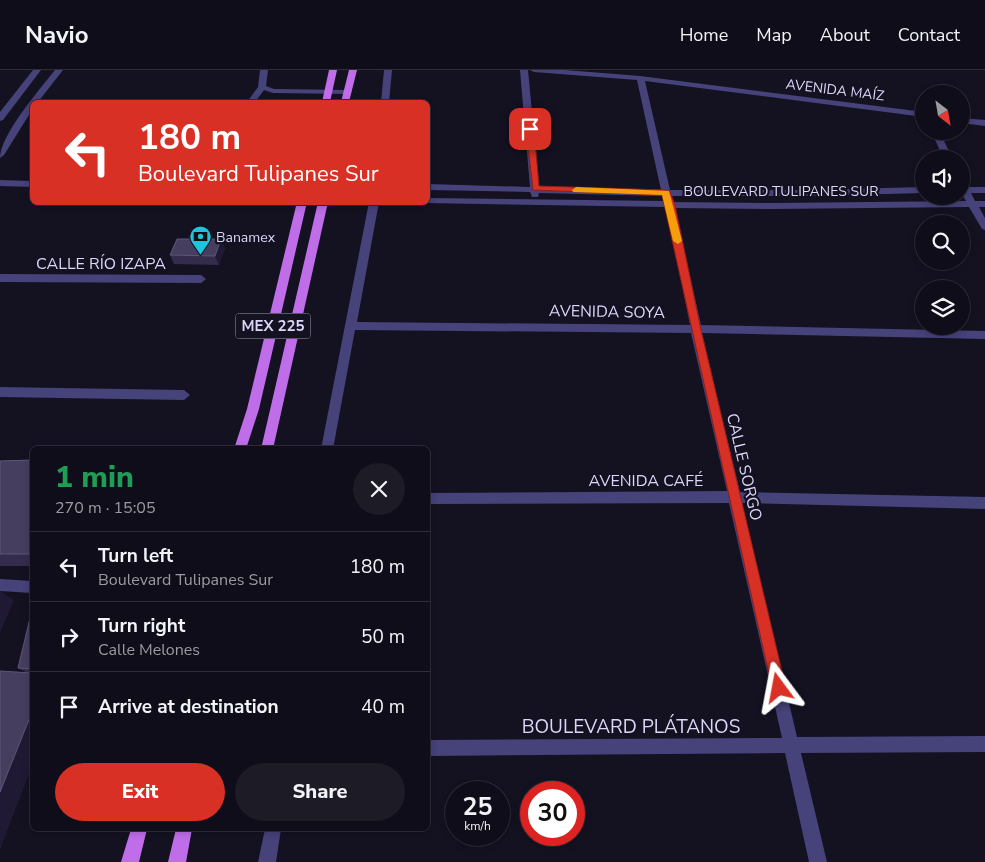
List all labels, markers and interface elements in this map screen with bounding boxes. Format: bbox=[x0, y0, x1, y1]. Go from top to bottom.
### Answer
text: Navio bbox=[25, 19, 89, 51]
text: Home bbox=[680, 23, 728, 47]
text: Map bbox=[756, 23, 792, 47]
text: About bbox=[820, 23, 870, 47]
text: Contact bbox=[898, 23, 960, 47]
street label: AVENIDA MAÍZ bbox=[785, 75, 885, 105]
north arrow bbox=[915, 85, 970, 140]
map controls bbox=[915, 85, 970, 335]
pin bbox=[509, 108, 551, 150]
text: 180 m bbox=[138, 114, 241, 161]
icon: arrive bbox=[516, 115, 544, 143]
icon: left bbox=[55, 120, 120, 185]
button: sound bbox=[915, 150, 970, 205]
text: Boulevard Tulipanes Sur bbox=[138, 159, 379, 189]
street label: BOULEVARD TULIPANES SUR bbox=[683, 182, 879, 201]
button: search bbox=[915, 215, 970, 270]
bank icon: Banamex bbox=[188, 225, 212, 256]
place label: Banamex bbox=[216, 228, 276, 247]
street label: CALLE RÍO IZAPA bbox=[36, 253, 166, 275]
button: layers bbox=[915, 280, 970, 335]
street label: AVENIDA SOYA bbox=[549, 300, 666, 324]
road number: MEX 225 bbox=[236, 314, 310, 338]
street label: CALLE SORGO bbox=[721, 411, 767, 523]
text: 1 min bbox=[55, 457, 134, 498]
button: close bbox=[353, 463, 405, 515]
street label: AVENIDA CAFÉ bbox=[589, 470, 703, 492]
text: 270 m · 15:05 bbox=[55, 497, 156, 519]
text: Turn left bbox=[98, 543, 173, 569]
icon: left bbox=[55, 553, 83, 581]
text: 180 m bbox=[350, 554, 405, 580]
text: Boulevard Tulipanes Sur bbox=[98, 569, 273, 591]
text: Turn right bbox=[98, 613, 185, 639]
icon: right bbox=[55, 623, 83, 651]
text: 50 m bbox=[361, 624, 405, 650]
text: Calle Melones bbox=[98, 639, 200, 661]
position arrow bbox=[752, 661, 804, 713]
icon: arrive bbox=[55, 693, 83, 721]
text: Arrive at destination bbox=[98, 694, 279, 720]
text: 40 m bbox=[361, 694, 405, 720]
street label: BOULEVARD PLÁTANOS bbox=[522, 714, 740, 740]
button: Exit bbox=[55, 763, 225, 821]
button: Share bbox=[235, 763, 405, 821]
speed limit sign: 30 bbox=[520, 781, 585, 846]
text: 25 bbox=[462, 790, 493, 824]
text: km/h bbox=[464, 818, 491, 834]

